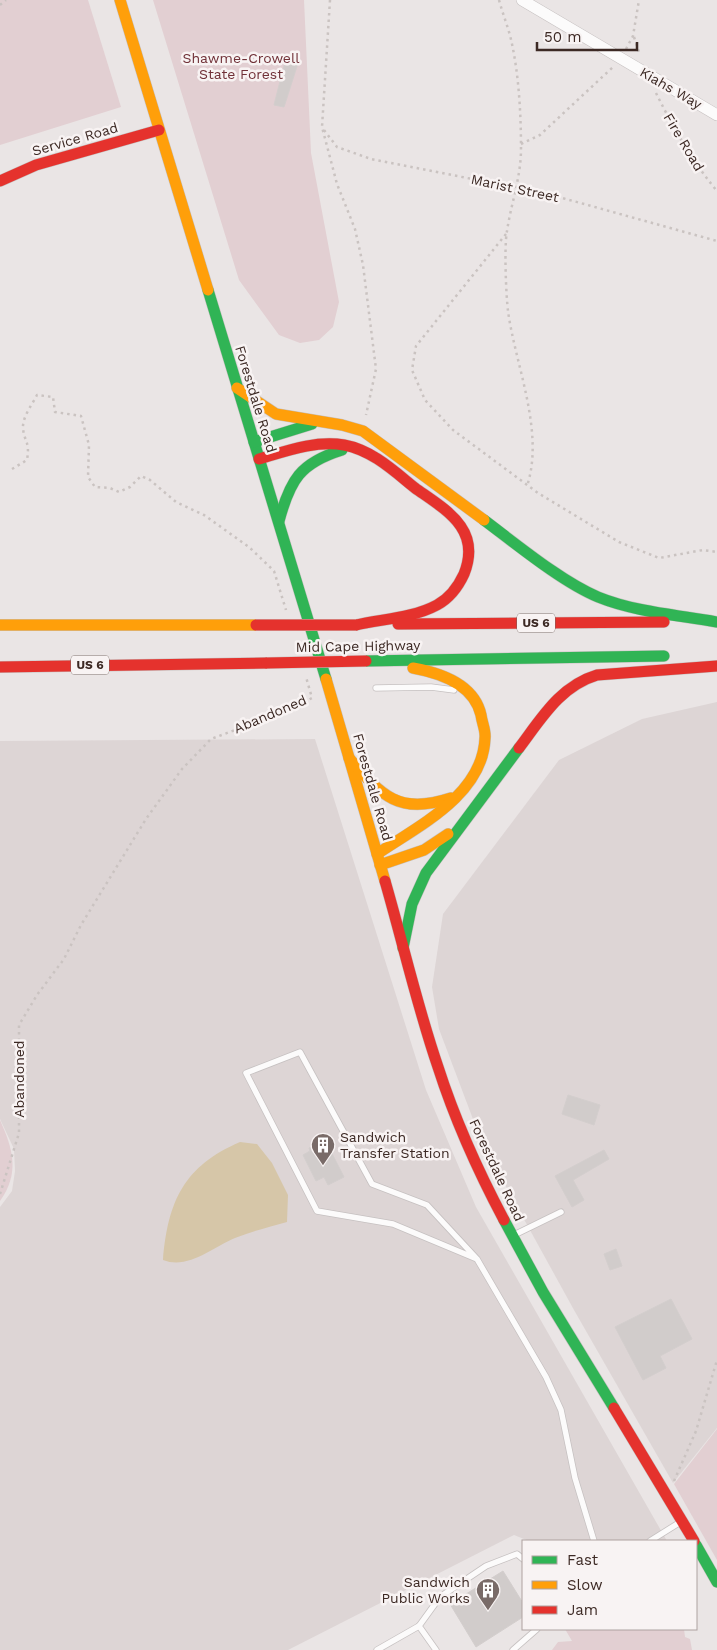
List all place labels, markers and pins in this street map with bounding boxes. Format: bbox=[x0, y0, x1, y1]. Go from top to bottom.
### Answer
place label: Sandwich Transfer Station bbox=[340, 1129, 450, 1161]
building icon: Sandwich Transfer Station bbox=[310, 1132, 336, 1166]
place label: Sandwich Public Works bbox=[382, 1574, 470, 1606]
building icon: Sandwich Public Works bbox=[475, 1577, 501, 1611]

